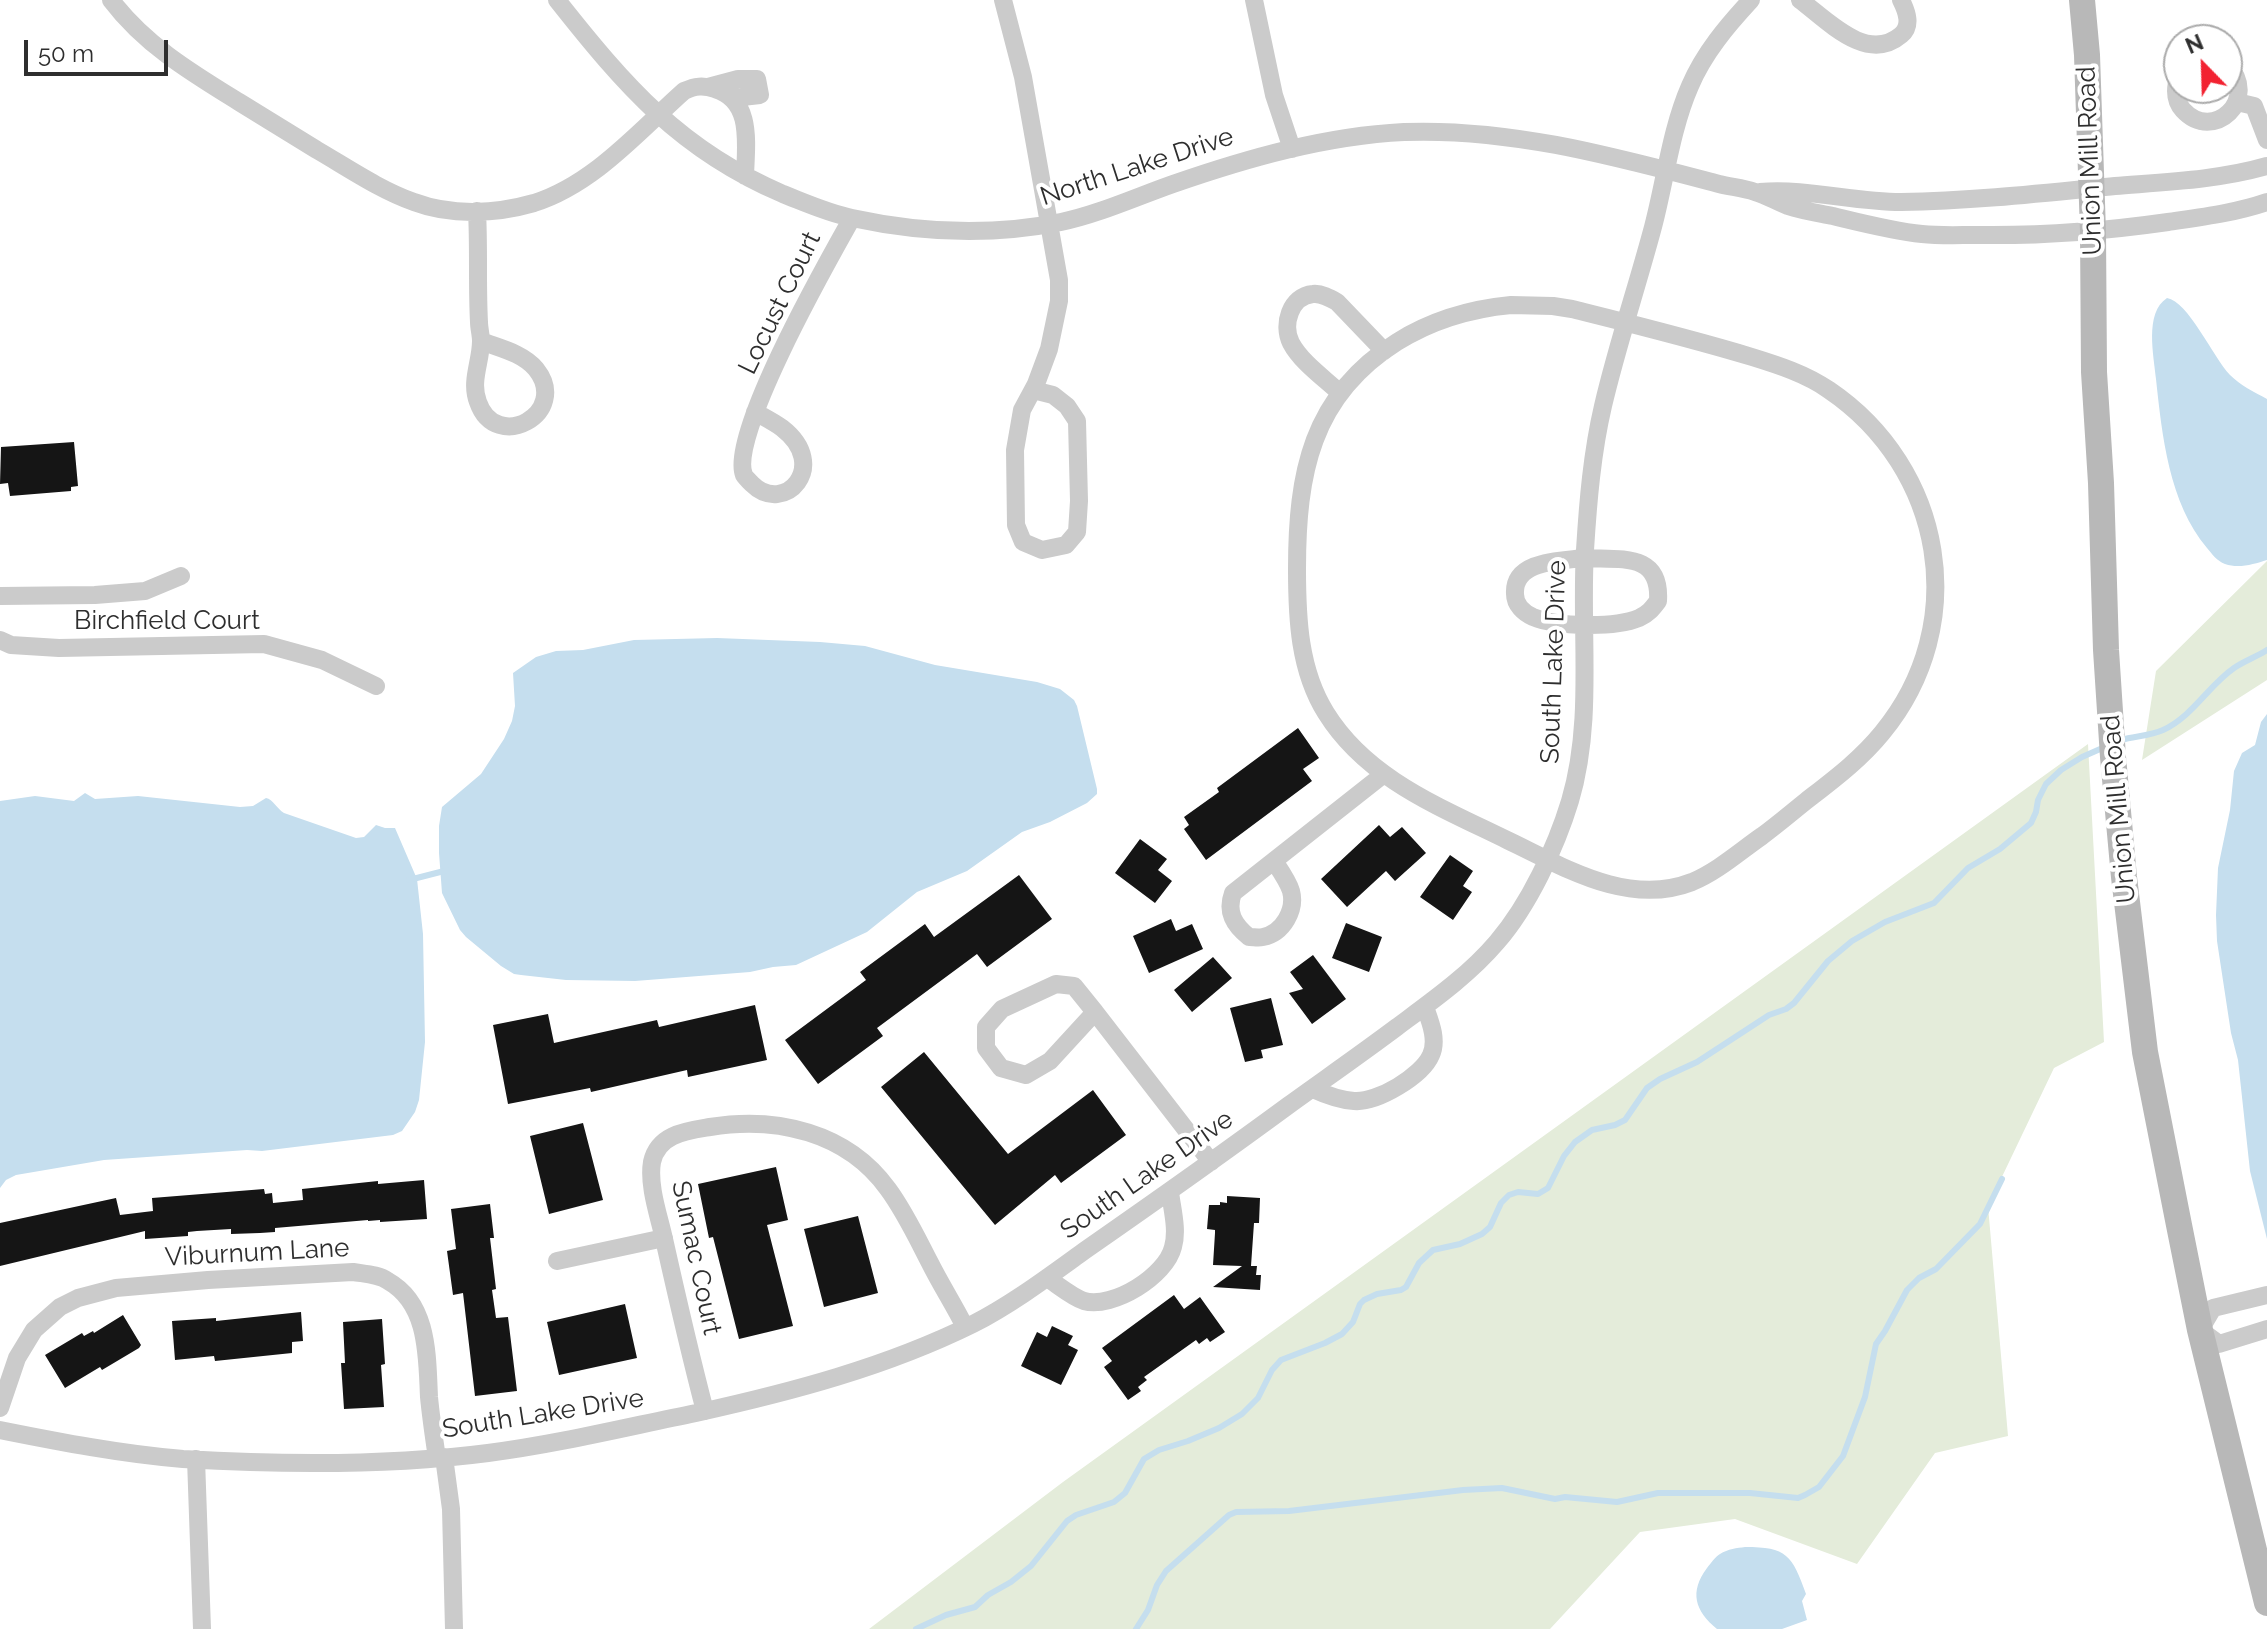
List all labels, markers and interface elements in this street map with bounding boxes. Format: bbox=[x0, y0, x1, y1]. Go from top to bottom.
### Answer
scale bar bbox=[28, 24, 172, 74]
north arrow bbox=[2163, 24, 2243, 104]
text: N bbox=[2182, 29, 2207, 59]
text: 50 m bbox=[38, 39, 94, 68]
street label: Union Mill Road bbox=[2071, 66, 2109, 256]
street label: North Lake Drive bbox=[1036, 121, 1238, 213]
street label: Locust Court bbox=[732, 227, 828, 379]
street label: South Lake Drive bbox=[1535, 560, 1573, 764]
street label: Birchfield Court bbox=[74, 605, 260, 637]
street label: Union Mill Road bbox=[2095, 713, 2143, 905]
street label: South Lake Drive bbox=[1055, 1104, 1239, 1246]
street label: Sumac Court bbox=[664, 1178, 728, 1338]
street label: Viburnum Lane bbox=[164, 1233, 350, 1273]
street label: South Lake Drive bbox=[440, 1383, 646, 1445]

